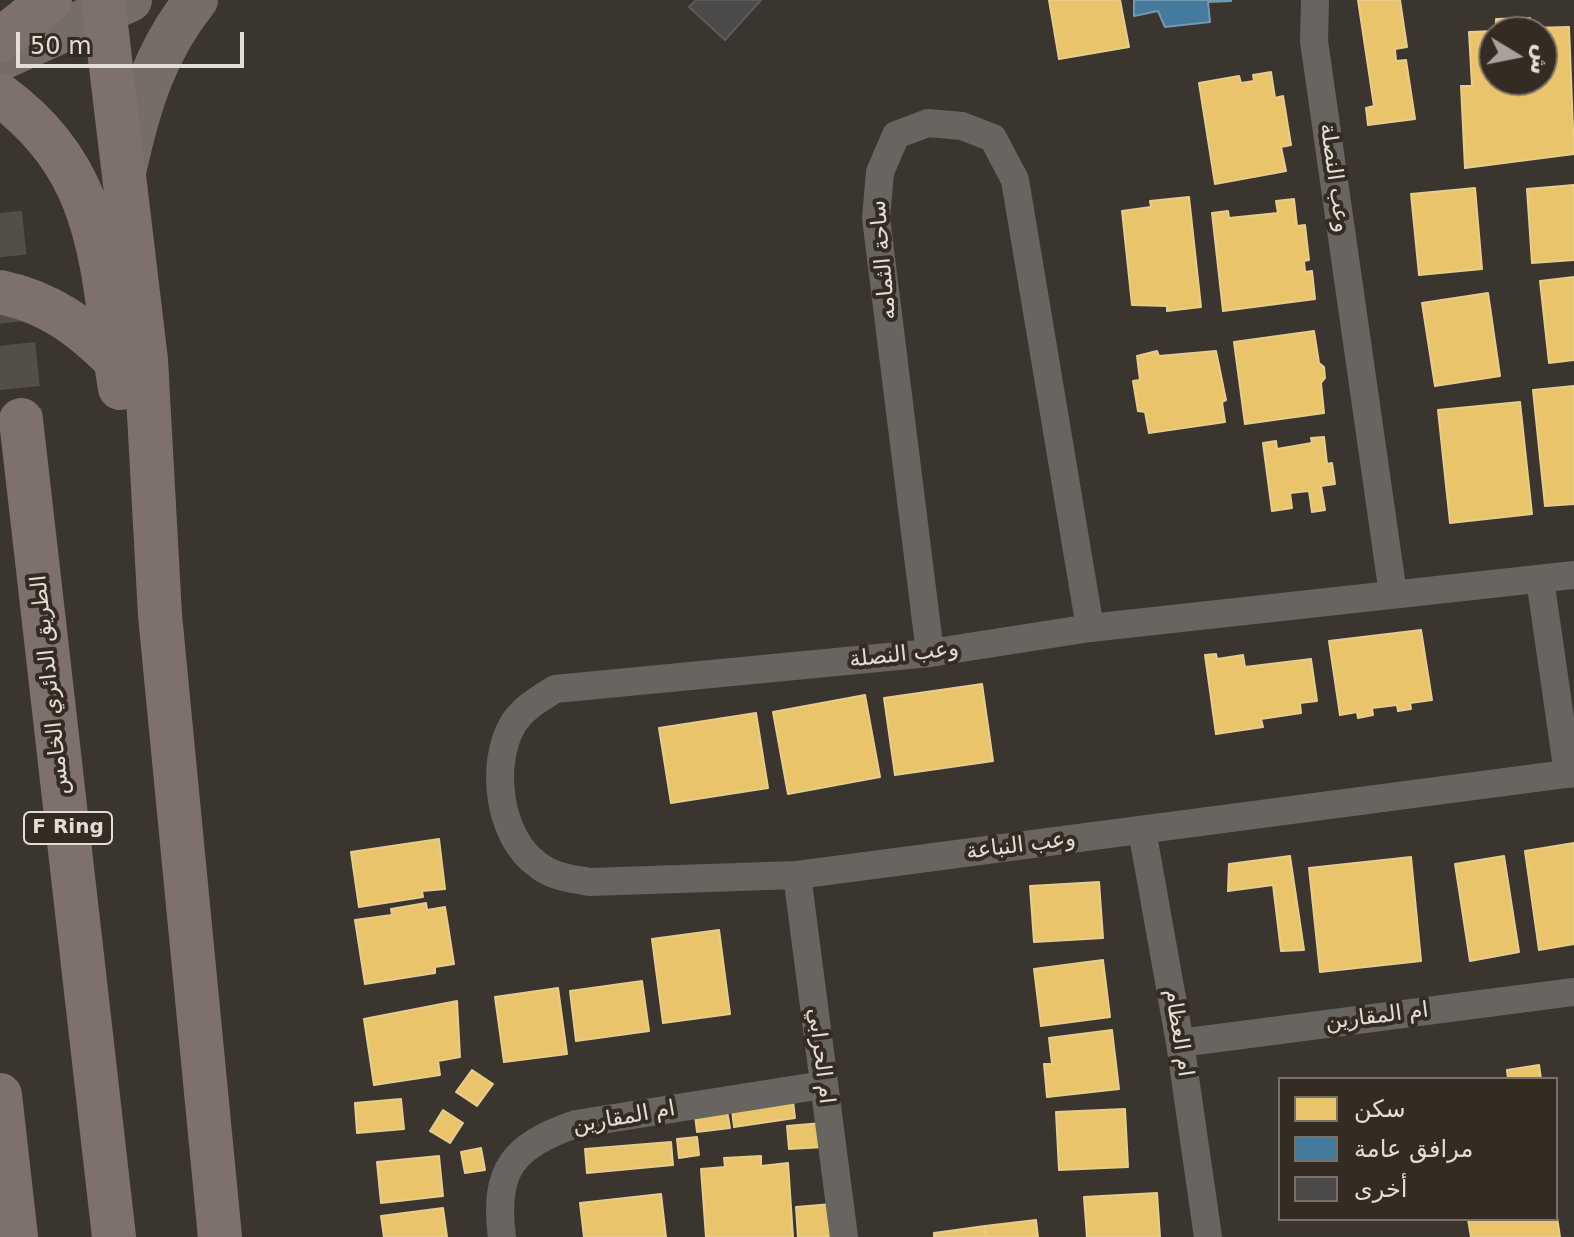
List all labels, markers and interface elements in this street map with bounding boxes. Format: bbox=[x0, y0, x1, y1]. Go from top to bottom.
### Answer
scale bar bbox=[20, 16, 248, 66]
north arrow bbox=[1478, 16, 1558, 96]
text: 50 m bbox=[30, 32, 92, 60]
text: ش bbox=[1525, 43, 1555, 77]
street label: وعب النصلة bbox=[1313, 122, 1355, 234]
street label: ساحة الثمامه bbox=[866, 199, 902, 321]
street label: الطريق الدائري الخامس bbox=[26, 574, 76, 796]
street label: وعب النصلة bbox=[848, 636, 960, 674]
road number: F Ring bbox=[24, 812, 112, 844]
street label: وعب النباعة bbox=[965, 826, 1077, 866]
street label: ام العظام bbox=[1158, 987, 1198, 1079]
street label: ام المقارين bbox=[1324, 998, 1430, 1036]
street label: ام الحرابي bbox=[801, 1007, 839, 1105]
legend bbox=[1278, 1077, 1558, 1221]
text: سكن bbox=[1354, 1095, 1406, 1123]
street label: ام المقارين bbox=[571, 1096, 677, 1140]
text: مرافق عامة bbox=[1354, 1135, 1473, 1163]
text: أخرى bbox=[1354, 1175, 1408, 1203]

